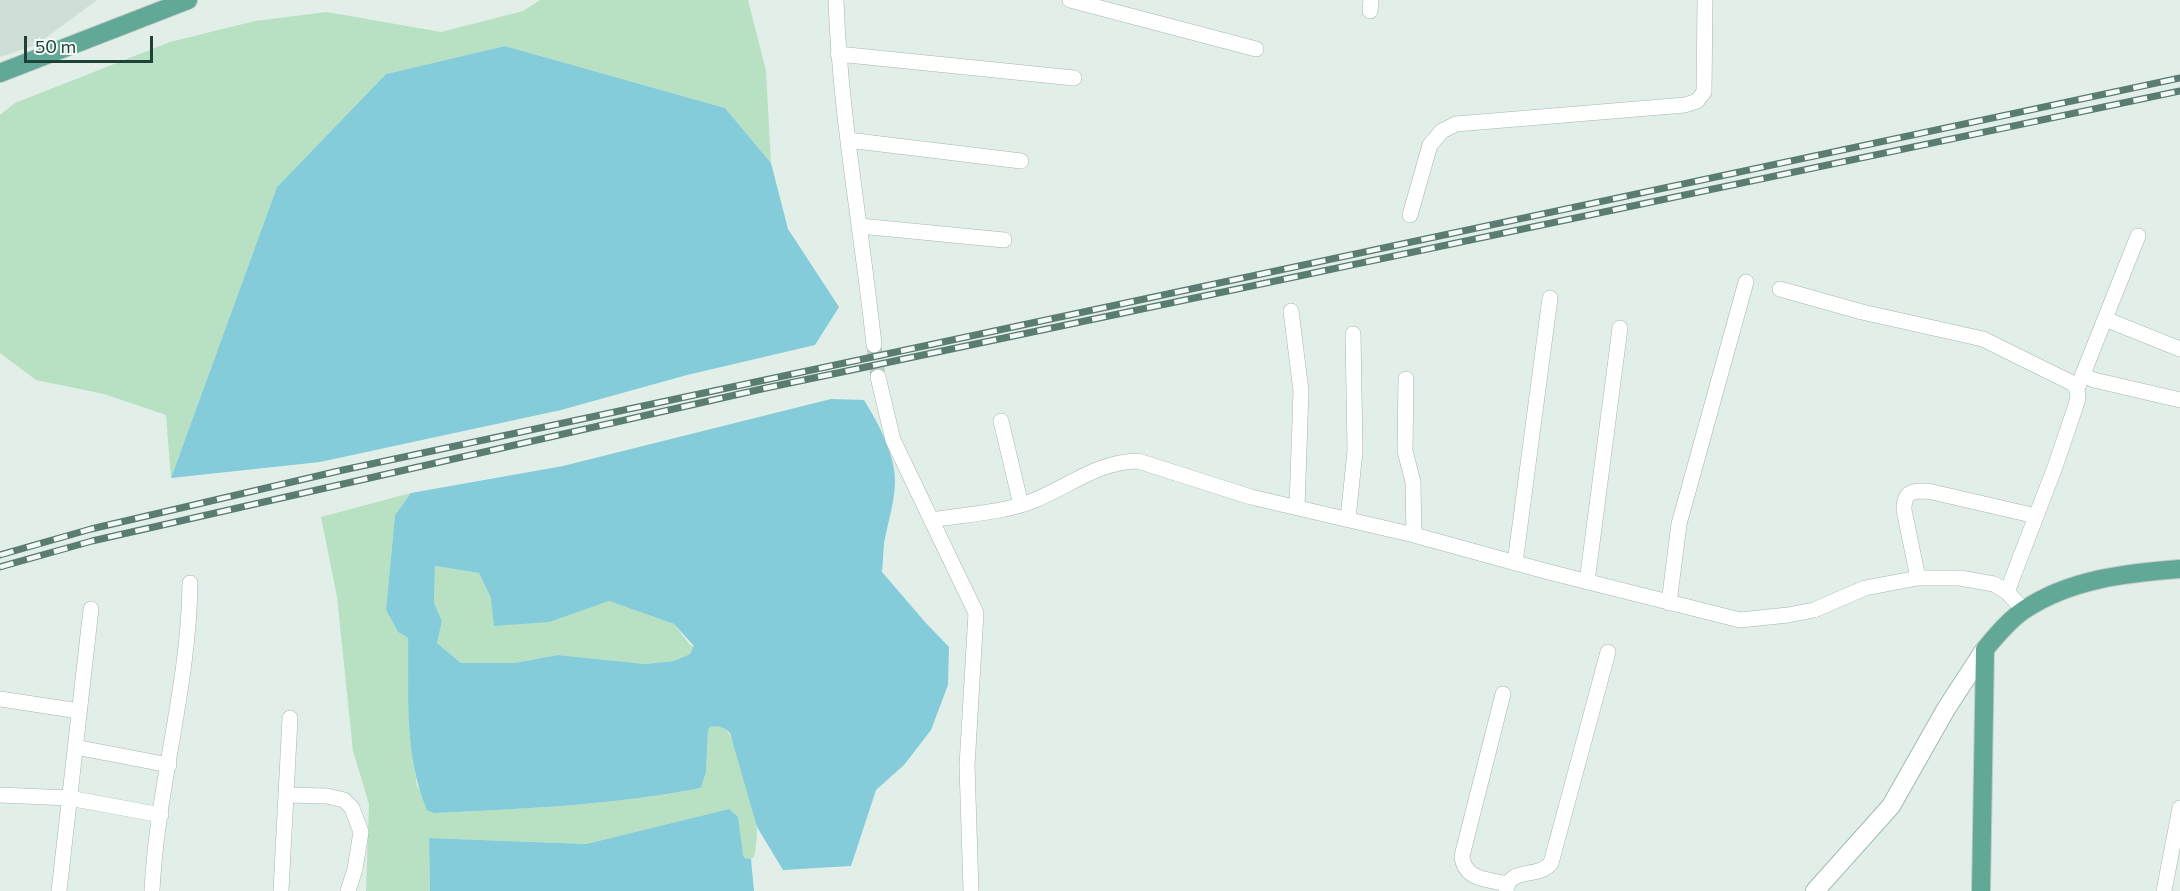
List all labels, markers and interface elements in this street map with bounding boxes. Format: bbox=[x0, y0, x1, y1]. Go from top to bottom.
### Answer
scale bar bbox=[27, 24, 156, 62]
text: 50 m bbox=[35, 35, 76, 57]

